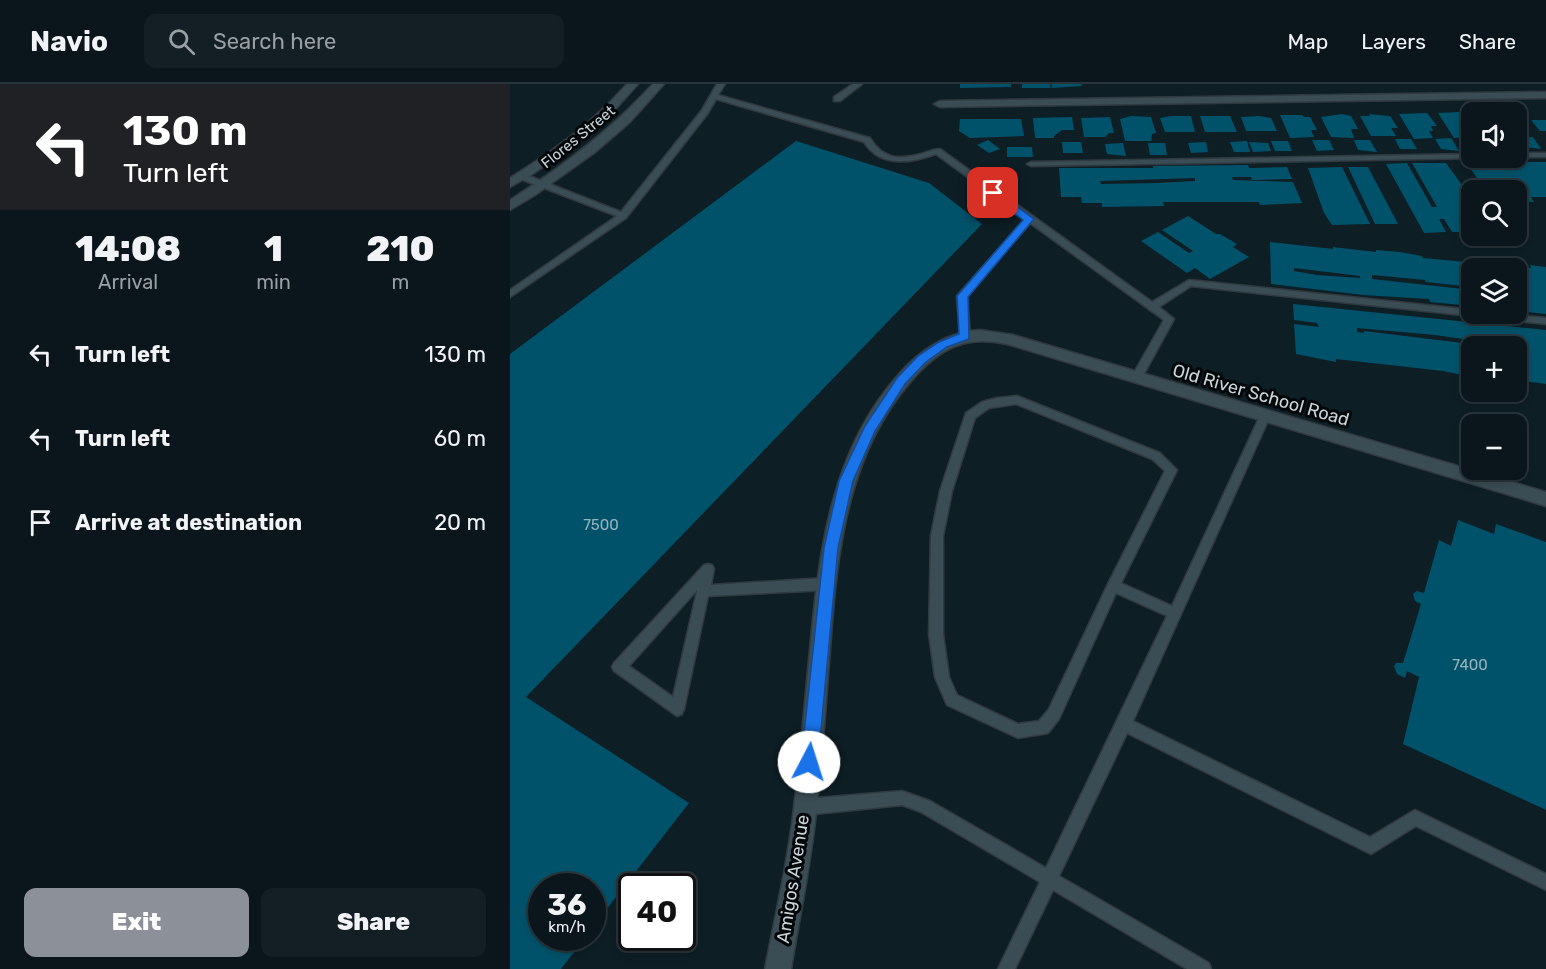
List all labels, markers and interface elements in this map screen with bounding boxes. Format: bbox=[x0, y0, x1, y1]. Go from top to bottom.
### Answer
search box bbox=[144, 14, 564, 68]
text: Navio bbox=[30, 25, 108, 58]
icon: search bbox=[165, 25, 198, 58]
text: Search here bbox=[213, 28, 336, 55]
text: Map bbox=[1287, 29, 1328, 54]
text: Layers bbox=[1361, 29, 1426, 54]
text: Share bbox=[1459, 29, 1516, 54]
street label: Flores Street bbox=[537, 102, 619, 172]
map controls bbox=[1461, 102, 1527, 480]
button: sound bbox=[1461, 102, 1527, 168]
text: 130 m bbox=[123, 106, 248, 156]
icon: left bbox=[24, 108, 102, 186]
text: Turn left bbox=[123, 157, 228, 189]
pin bbox=[967, 167, 1018, 218]
icon: arrive bbox=[976, 176, 1009, 209]
button: search bbox=[1461, 180, 1527, 246]
text: 14:08 bbox=[75, 227, 181, 270]
text: 1 bbox=[264, 227, 283, 270]
text: 210 bbox=[366, 227, 435, 270]
button: layers bbox=[1461, 258, 1527, 324]
text: Arrival bbox=[98, 270, 158, 294]
text: min bbox=[256, 270, 291, 294]
text: m bbox=[392, 270, 409, 294]
button: + bbox=[1461, 336, 1527, 402]
icon: left bbox=[24, 338, 57, 371]
text: Turn left bbox=[75, 341, 170, 368]
text: 130 m bbox=[424, 341, 486, 368]
street label: Old River School Road bbox=[1170, 359, 1352, 431]
button: − bbox=[1461, 414, 1527, 480]
icon: left bbox=[24, 422, 57, 455]
text: Turn left bbox=[75, 425, 170, 452]
text: 60 m bbox=[434, 425, 486, 452]
icon: arrive bbox=[24, 506, 57, 539]
text: Arrive at destination bbox=[75, 509, 302, 536]
text: 20 m bbox=[434, 509, 486, 536]
house number: 7500 bbox=[583, 516, 619, 534]
house number: 7400 bbox=[1452, 656, 1488, 674]
position arrow bbox=[777, 730, 841, 794]
street label: Amigos Avenue bbox=[772, 813, 814, 945]
speed limit sign: 40 bbox=[618, 873, 696, 951]
text: 36 bbox=[547, 887, 587, 923]
button: Exit bbox=[24, 888, 249, 957]
button: Share bbox=[261, 888, 486, 957]
text: km/h bbox=[548, 918, 586, 936]

